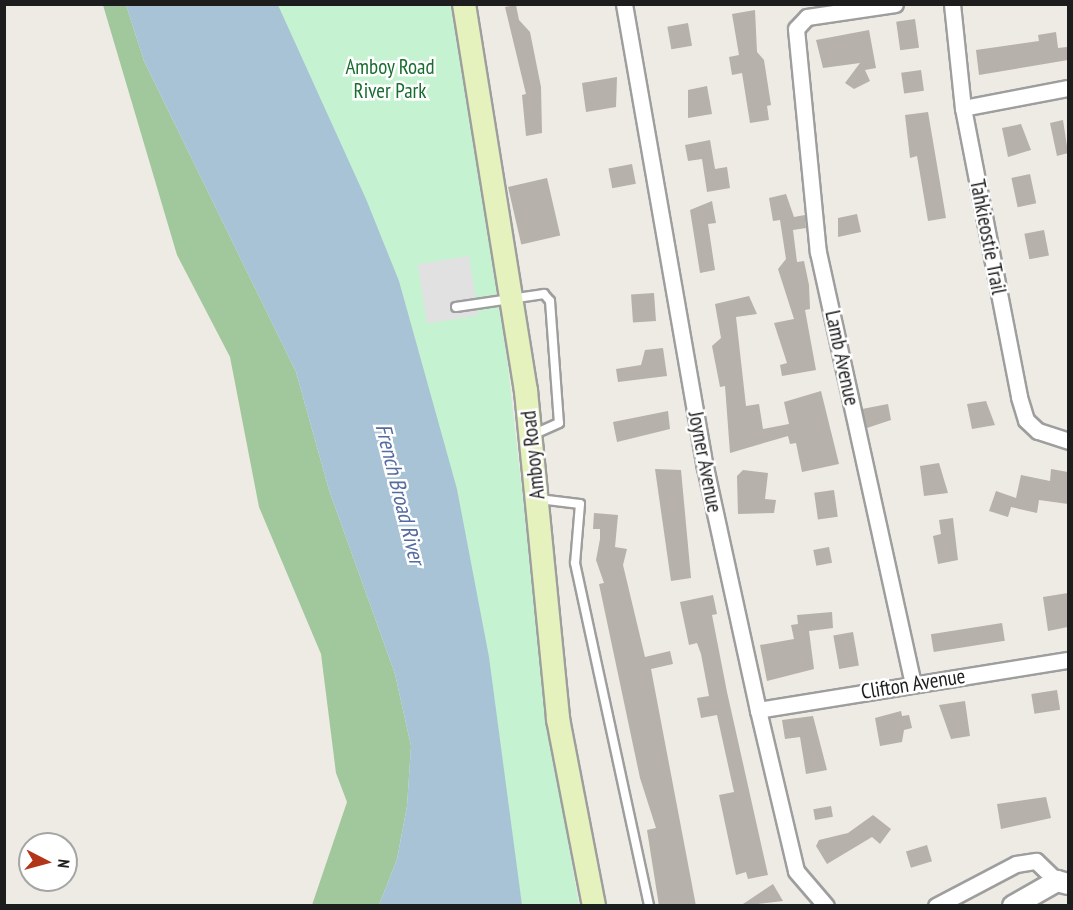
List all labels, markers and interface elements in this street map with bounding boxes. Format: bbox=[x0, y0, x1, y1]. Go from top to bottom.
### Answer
park label: Amboy Road River Park bbox=[345, 54, 435, 104]
street label: Tahkieostie Trail bbox=[964, 177, 1012, 297]
street label: Lamb Avenue bbox=[820, 308, 864, 408]
street label: Amboy Road bbox=[516, 409, 550, 501]
street label: Joyner Avenue bbox=[683, 409, 727, 515]
water label: French Broad River bbox=[370, 421, 430, 567]
street label: Clifton Avenue bbox=[859, 663, 967, 705]
north arrow bbox=[18, 832, 78, 892]
text: N bbox=[54, 858, 74, 869]

